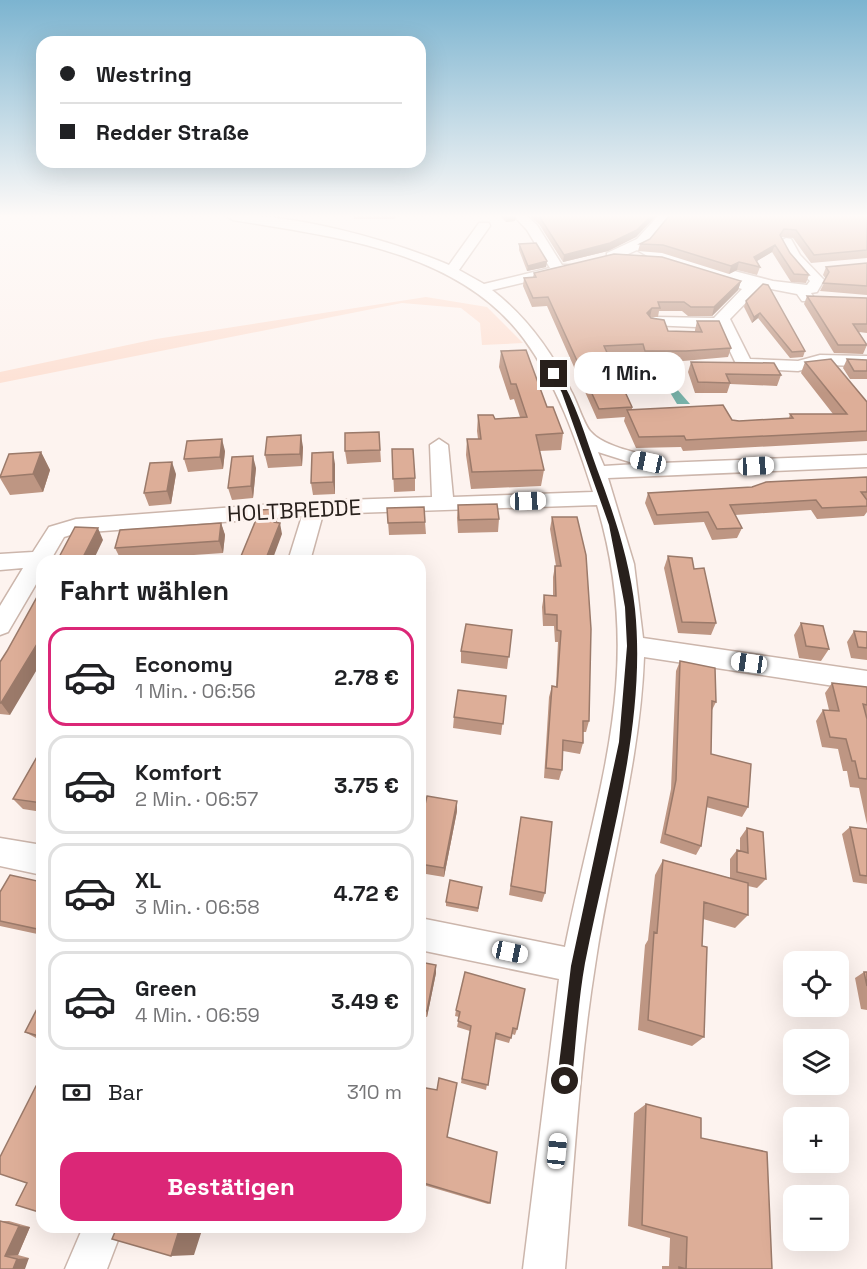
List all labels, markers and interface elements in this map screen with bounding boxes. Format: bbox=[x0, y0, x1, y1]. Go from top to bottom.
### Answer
text: Westring bbox=[96, 60, 192, 88]
text: Redder Straße bbox=[96, 118, 249, 146]
callout: 1 Min. bbox=[575, 353, 686, 395]
route end bbox=[540, 360, 567, 387]
text: 1 Min. bbox=[602, 360, 657, 386]
car bbox=[629, 449, 667, 475]
car bbox=[738, 456, 774, 476]
car bbox=[510, 491, 546, 511]
street label: HOLTBREDDE bbox=[226, 493, 362, 527]
text: Fahrt wählen bbox=[60, 573, 229, 608]
icon: car bbox=[63, 650, 117, 704]
text: Economy bbox=[135, 650, 233, 678]
car bbox=[730, 652, 768, 674]
text: 2.78 € bbox=[334, 663, 399, 691]
text: 1 Min. · 06:56 bbox=[135, 678, 256, 704]
icon: car bbox=[63, 758, 117, 812]
text: Komfort bbox=[135, 758, 222, 786]
text: 3.75 € bbox=[334, 771, 399, 799]
text: 2 Min. · 06:57 bbox=[135, 786, 258, 812]
icon: car bbox=[63, 866, 117, 920]
text: XL bbox=[135, 866, 161, 894]
text: 4.72 € bbox=[334, 879, 399, 907]
text: 3 Min. · 06:58 bbox=[135, 894, 260, 920]
car bbox=[491, 939, 529, 965]
map controls bbox=[783, 951, 849, 1251]
button: locate bbox=[783, 951, 849, 1017]
icon: car bbox=[63, 974, 117, 1028]
text: Green bbox=[135, 974, 197, 1002]
text: 3.49 € bbox=[331, 987, 399, 1015]
text: 4 Min. · 06:59 bbox=[135, 1002, 260, 1028]
button: layers bbox=[783, 1029, 849, 1095]
route start bbox=[551, 1067, 578, 1094]
icon: cash bbox=[60, 1076, 93, 1109]
text: Bar bbox=[108, 1078, 144, 1106]
text: 310 m bbox=[347, 1079, 402, 1105]
button: + bbox=[783, 1107, 849, 1173]
car bbox=[546, 1132, 568, 1170]
button: Bestätigen bbox=[60, 1152, 402, 1221]
button: − bbox=[783, 1185, 849, 1251]

